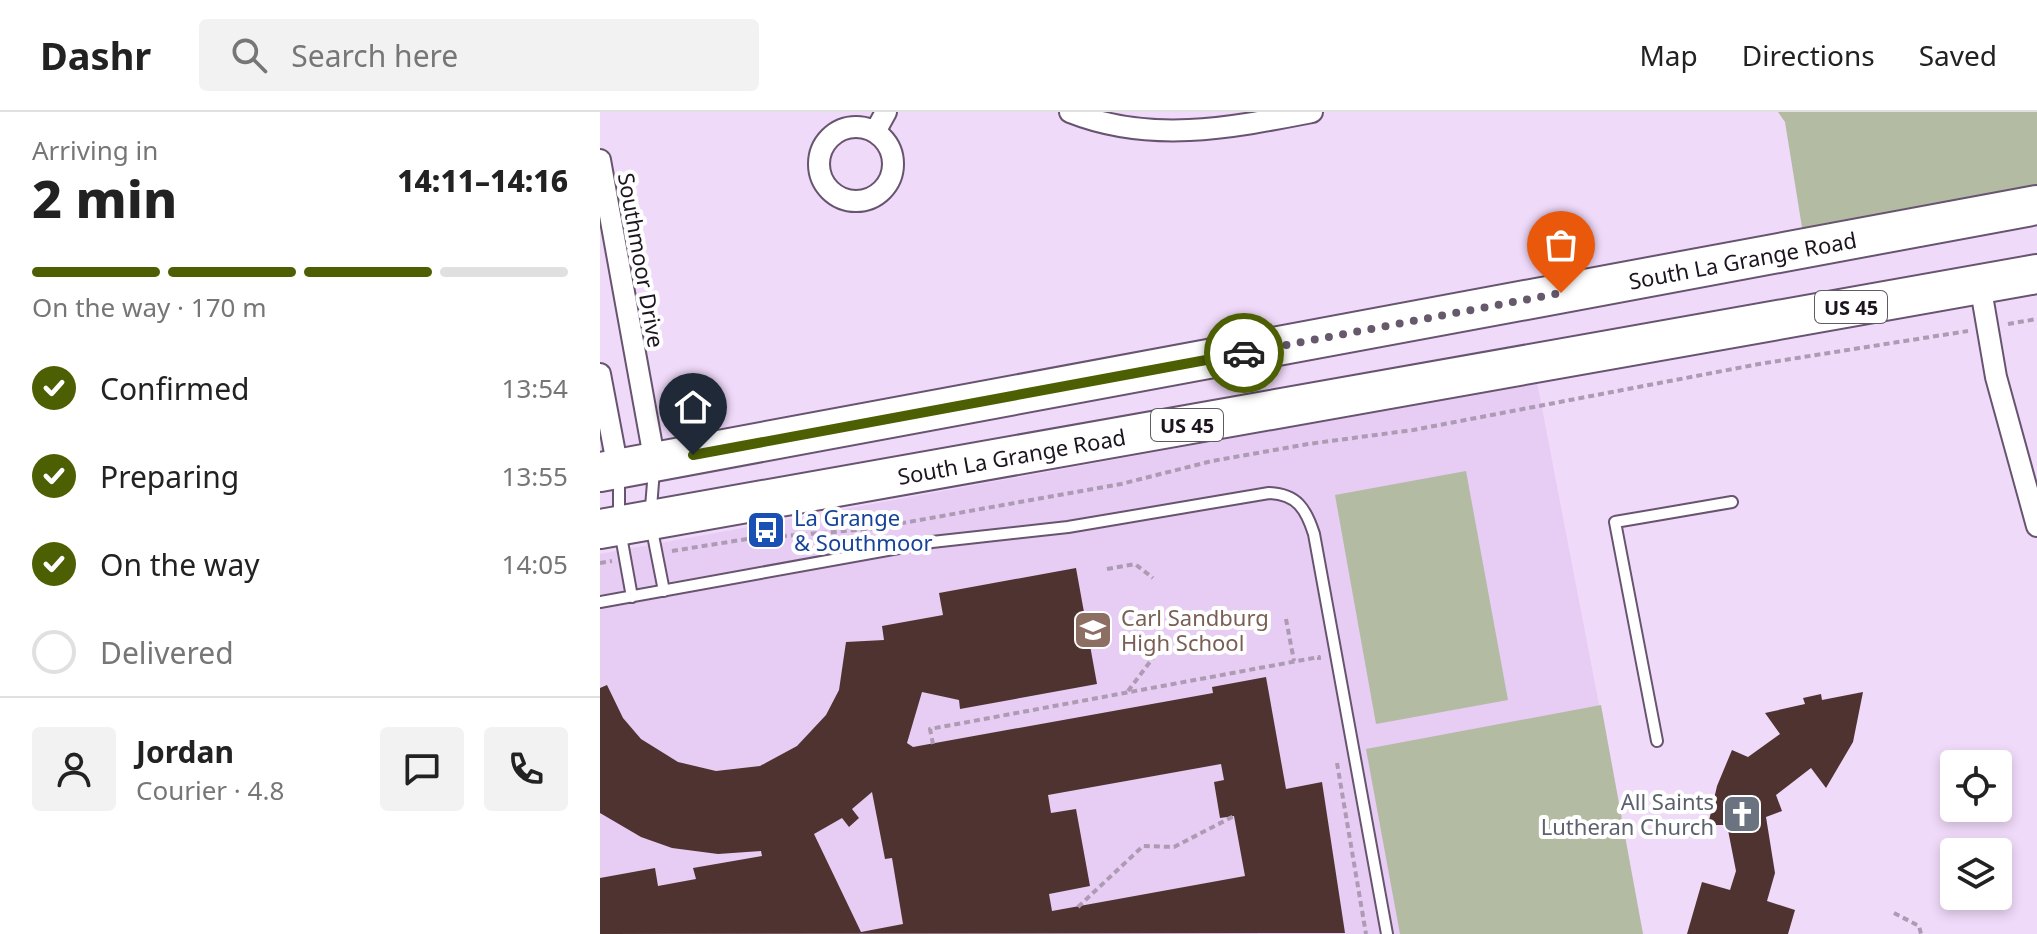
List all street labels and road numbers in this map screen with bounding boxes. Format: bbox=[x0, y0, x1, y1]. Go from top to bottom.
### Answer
street label: Southmoor Drive bbox=[612, 170, 672, 350]
street label: South La Grange Road bbox=[1626, 224, 1859, 296]
road number: US 45 bbox=[1815, 291, 1887, 323]
road number: US 45 bbox=[1151, 409, 1223, 441]
street label: South La Grange Road bbox=[895, 421, 1128, 491]

